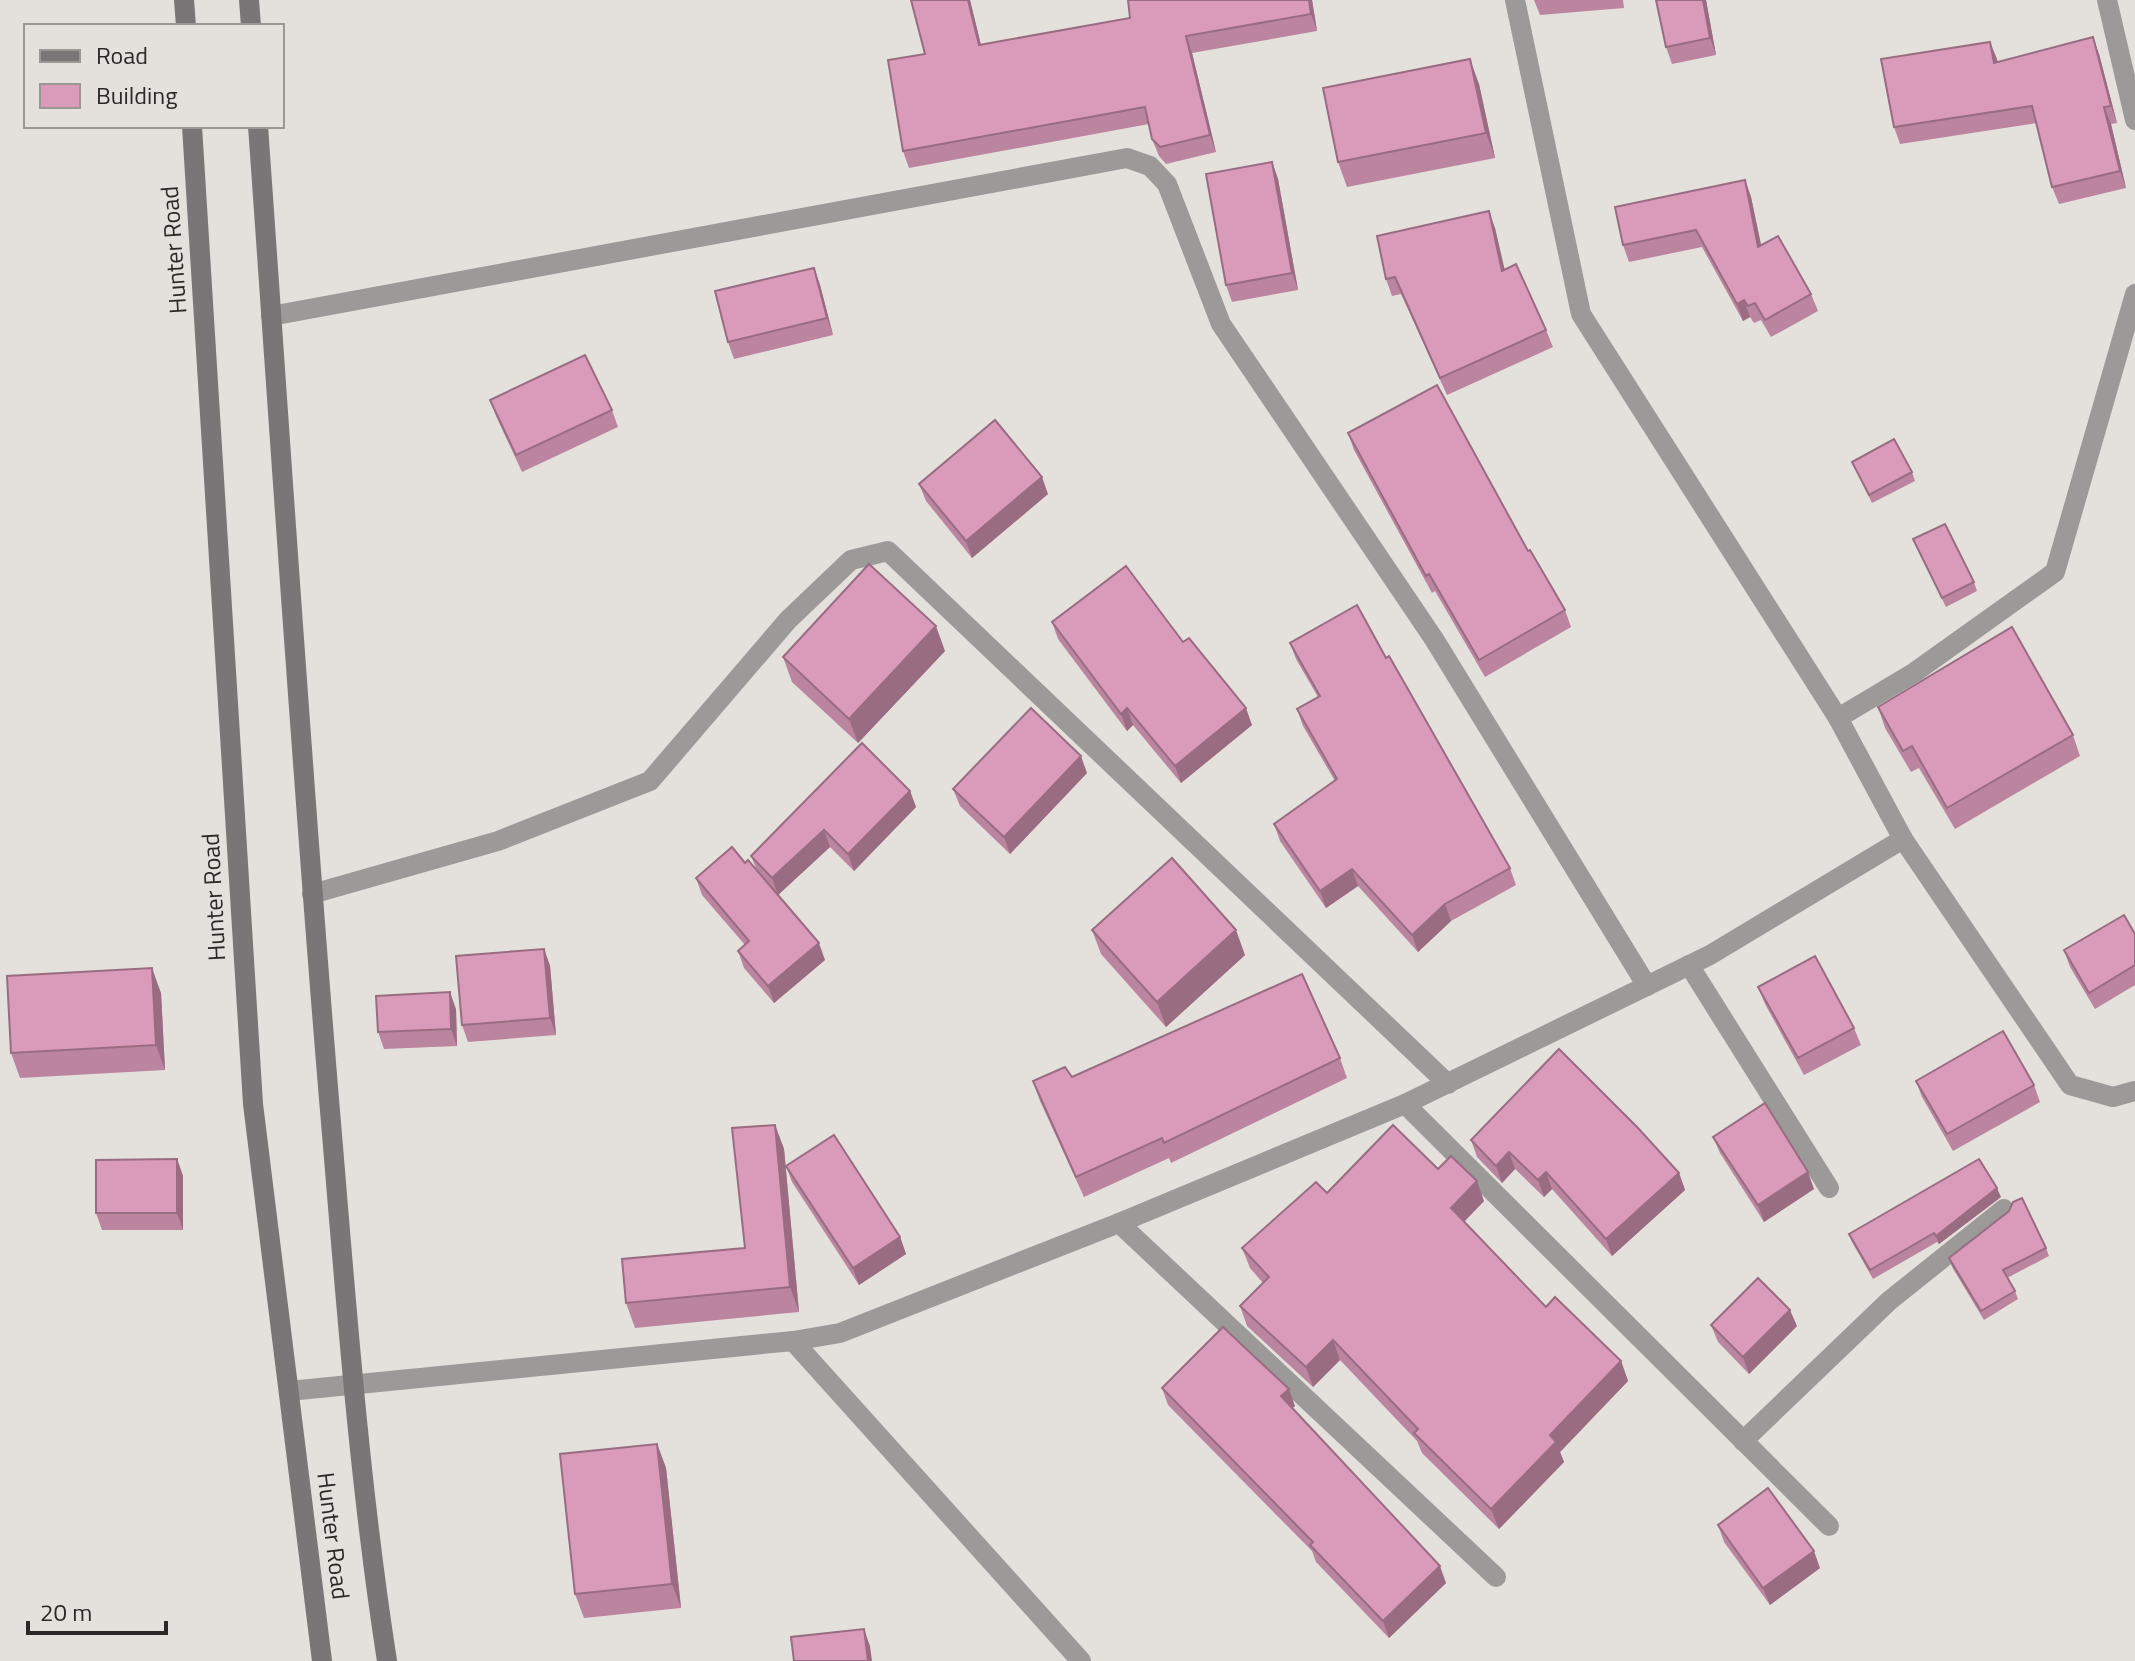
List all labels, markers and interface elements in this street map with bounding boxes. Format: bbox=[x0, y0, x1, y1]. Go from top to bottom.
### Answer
legend bbox=[24, 24, 284, 128]
text: Road bbox=[96, 37, 148, 73]
text: Building bbox=[96, 77, 178, 113]
street label: Hunter Road bbox=[151, 185, 195, 315]
street label: Hunter Road bbox=[192, 832, 234, 962]
street label: Hunter Road bbox=[308, 1470, 360, 1602]
scale bar bbox=[28, 1585, 166, 1635]
text: 20 m bbox=[40, 1594, 92, 1630]

